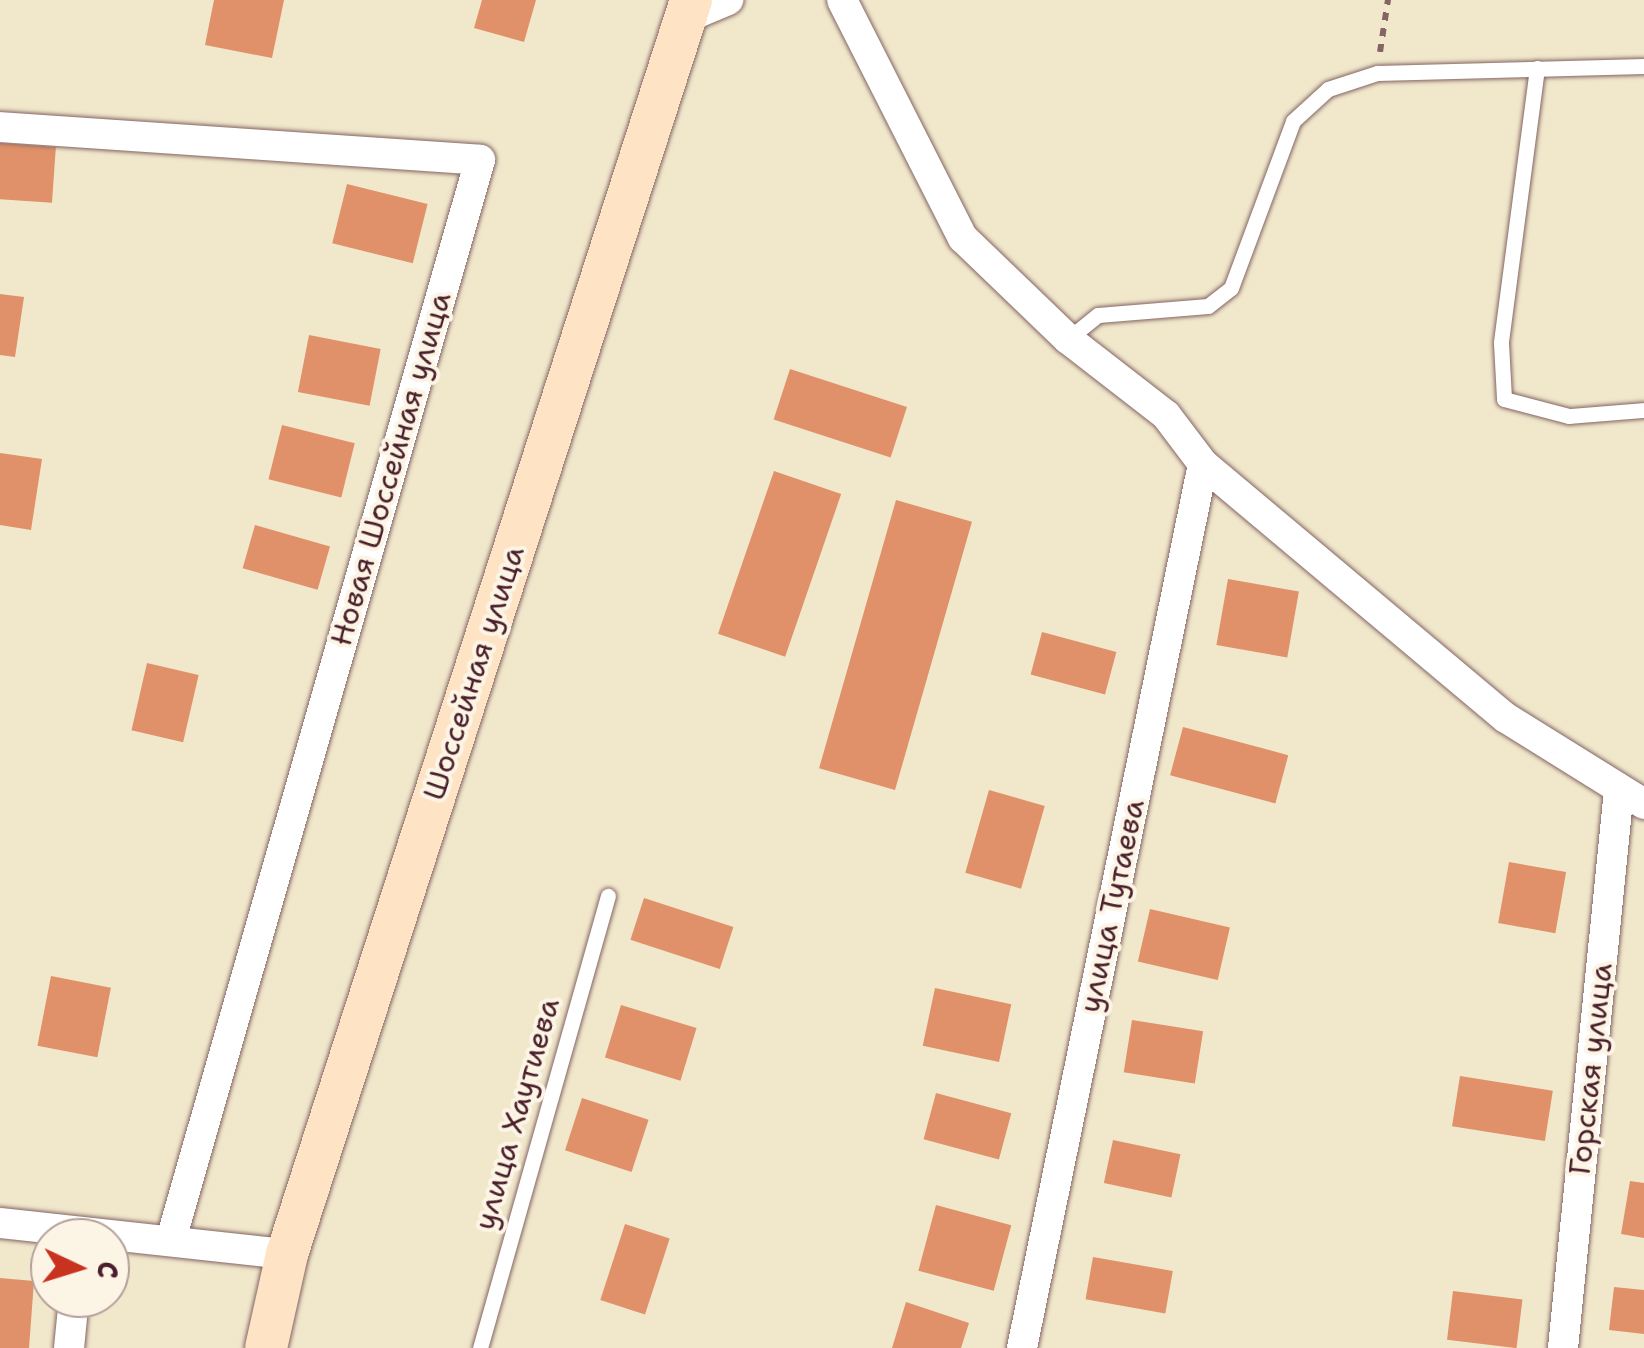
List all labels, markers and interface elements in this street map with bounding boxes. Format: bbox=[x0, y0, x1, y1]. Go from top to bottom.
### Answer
street label: Новая Шоссейная улица bbox=[323, 288, 459, 650]
street label: Шоссейная улица bbox=[416, 541, 532, 805]
street label: улица Тутаева bbox=[1072, 796, 1152, 1016]
street label: Горская улица bbox=[1562, 961, 1620, 1177]
street label: улица Хаутиева bbox=[467, 994, 567, 1234]
north arrow bbox=[30, 1218, 130, 1318]
text: С bbox=[88, 1260, 127, 1280]

